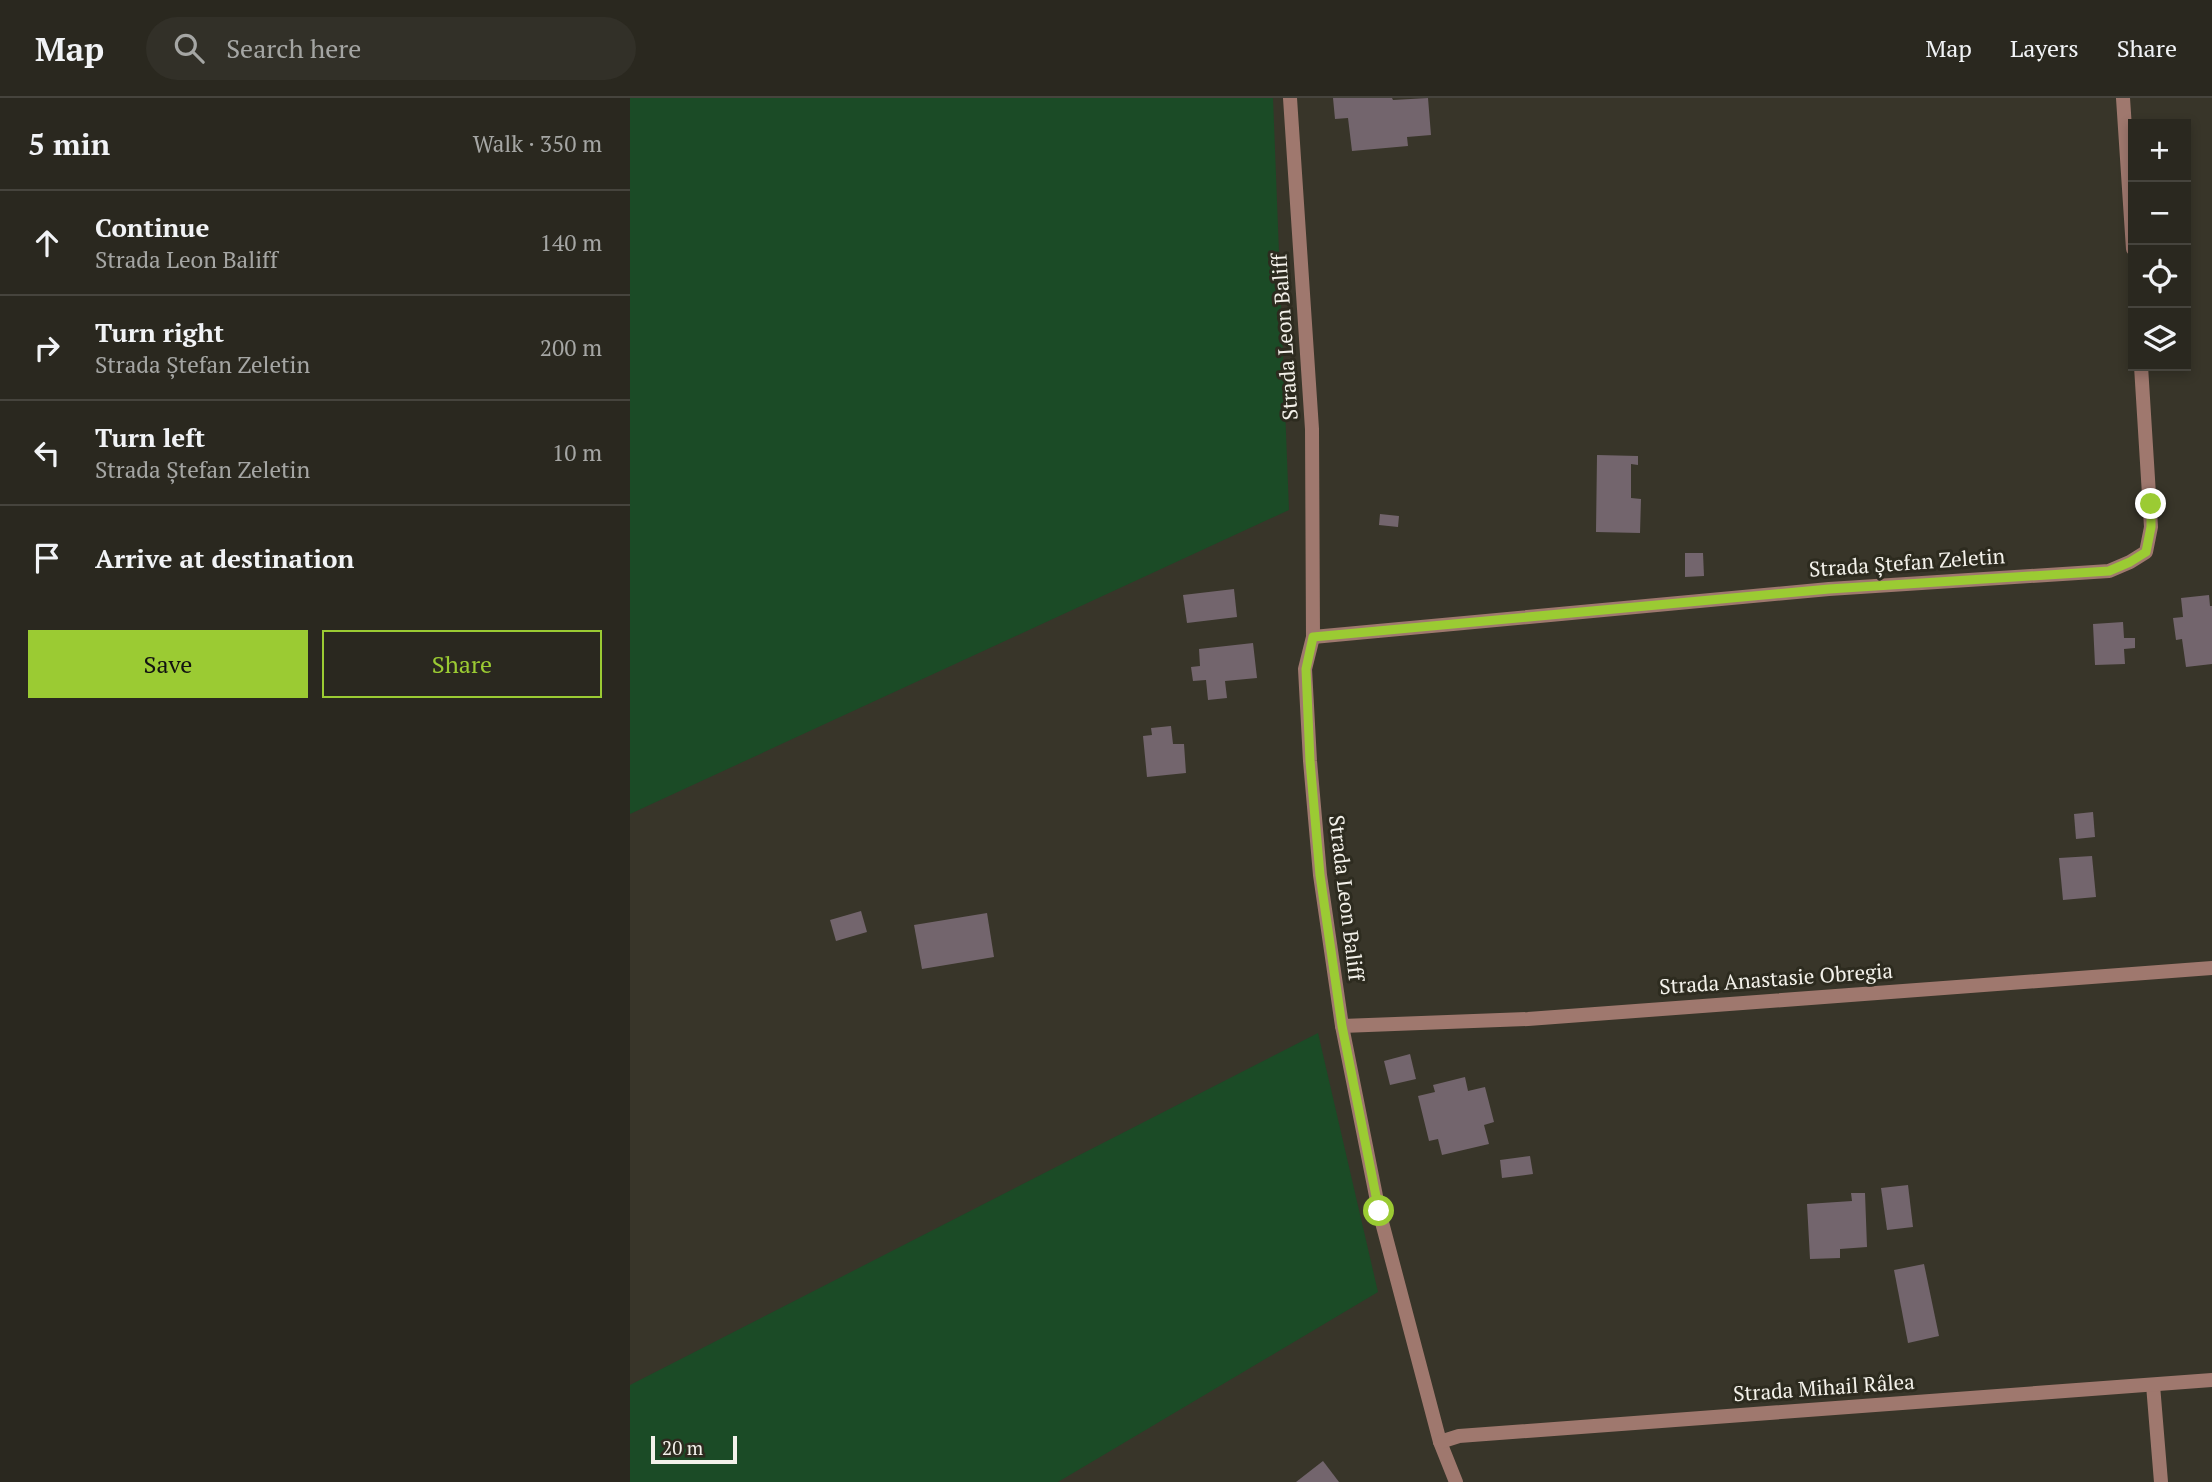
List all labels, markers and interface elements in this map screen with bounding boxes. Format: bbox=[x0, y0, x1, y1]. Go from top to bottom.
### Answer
search box bbox=[146, 17, 636, 80]
text: Map bbox=[35, 27, 104, 70]
icon: search bbox=[170, 29, 208, 67]
text: Search here bbox=[226, 31, 361, 65]
text: Map bbox=[1925, 32, 1972, 64]
text: Layers bbox=[2010, 32, 2079, 64]
text: Share bbox=[2117, 32, 2177, 64]
map controls bbox=[2128, 119, 2191, 371]
button: + bbox=[2128, 119, 2191, 182]
text: 5 min bbox=[28, 124, 110, 164]
text: Walk · 350 m bbox=[473, 128, 602, 159]
button: − bbox=[2128, 182, 2191, 245]
text: Continue bbox=[95, 210, 209, 244]
icon: ahead bbox=[28, 224, 66, 262]
text: 140 m bbox=[540, 227, 602, 258]
text: Strada Leon Baliff bbox=[95, 244, 278, 275]
button: locate bbox=[2128, 245, 2191, 308]
street label: Strada Leon Baliff bbox=[1264, 251, 1304, 421]
button: layers bbox=[2128, 308, 2191, 371]
text: Turn right bbox=[95, 315, 224, 349]
icon: right bbox=[28, 329, 66, 367]
text: 200 m bbox=[540, 332, 602, 363]
text: Strada Ștefan Zeletin bbox=[95, 349, 310, 380]
text: Turn left bbox=[95, 420, 205, 454]
icon: left bbox=[28, 434, 66, 472]
text: 10 m bbox=[552, 437, 602, 468]
text: Strada Ștefan Zeletin bbox=[95, 454, 310, 485]
route end bbox=[2135, 488, 2166, 519]
icon: arrive bbox=[28, 539, 66, 577]
text: Arrive at destination bbox=[95, 541, 354, 575]
street label: Strada Ștefan Zeletin bbox=[1808, 541, 2006, 583]
button: Save bbox=[28, 630, 308, 698]
button: Share bbox=[322, 630, 602, 698]
street label: Strada Leon Baliff bbox=[1323, 813, 1371, 984]
street label: Strada Anastasie Obregia bbox=[1658, 956, 1894, 1000]
route start bbox=[1363, 1195, 1394, 1226]
street label: Strada Mihail Râlea bbox=[1732, 1367, 1916, 1407]
scale bar bbox=[651, 1433, 737, 1465]
text: 20 m bbox=[662, 1435, 703, 1460]

